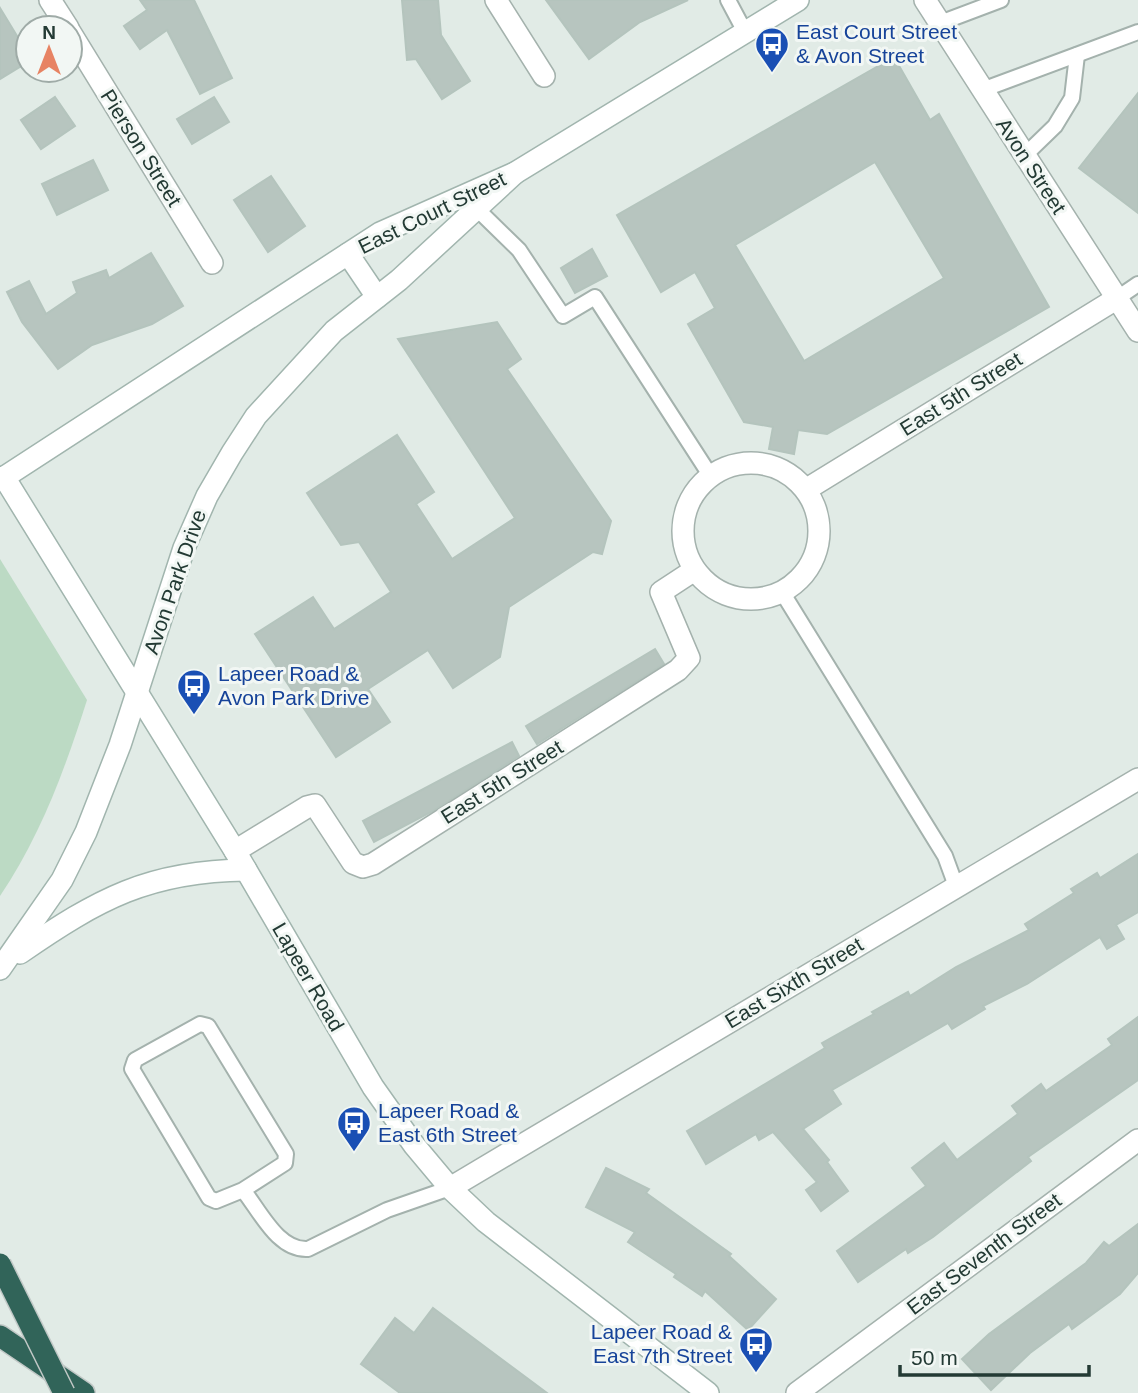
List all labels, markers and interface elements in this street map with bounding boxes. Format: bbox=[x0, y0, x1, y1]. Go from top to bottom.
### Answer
north arrow bbox=[14, 14, 84, 84]
place label: East Court Street & Avon Street bbox=[796, 20, 957, 67]
text: N bbox=[42, 22, 56, 43]
bus stop icon: East Court Street & Avon Street bbox=[753, 25, 791, 74]
street label: Pierson Street bbox=[96, 85, 187, 210]
street label: Avon Street bbox=[992, 114, 1071, 218]
street label: East Court Street bbox=[354, 167, 509, 258]
street label: East 5th Street bbox=[896, 347, 1026, 440]
street label: Avon Park Drive bbox=[139, 507, 210, 657]
place label: Lapeer Road & Avon Park Drive bbox=[218, 662, 369, 709]
bus stop icon: Lapeer Road & Avon Park Drive bbox=[175, 667, 213, 716]
street label: East 5th Street bbox=[437, 735, 567, 828]
street label: Lapeer Road bbox=[268, 918, 349, 1035]
street label: East Sixth Street bbox=[721, 932, 867, 1033]
place label: Lapeer Road & East 6th Street bbox=[378, 1099, 519, 1146]
bus stop icon: Lapeer Road & East 6th Street bbox=[335, 1104, 373, 1153]
street label: East Seventh Street bbox=[902, 1188, 1065, 1319]
place label: Lapeer Road & East 7th Street bbox=[591, 1320, 732, 1367]
bus stop icon: Lapeer Road & East 7th Street bbox=[737, 1325, 775, 1374]
scale bar bbox=[900, 1334, 1089, 1378]
text: 50 m bbox=[911, 1346, 958, 1369]

